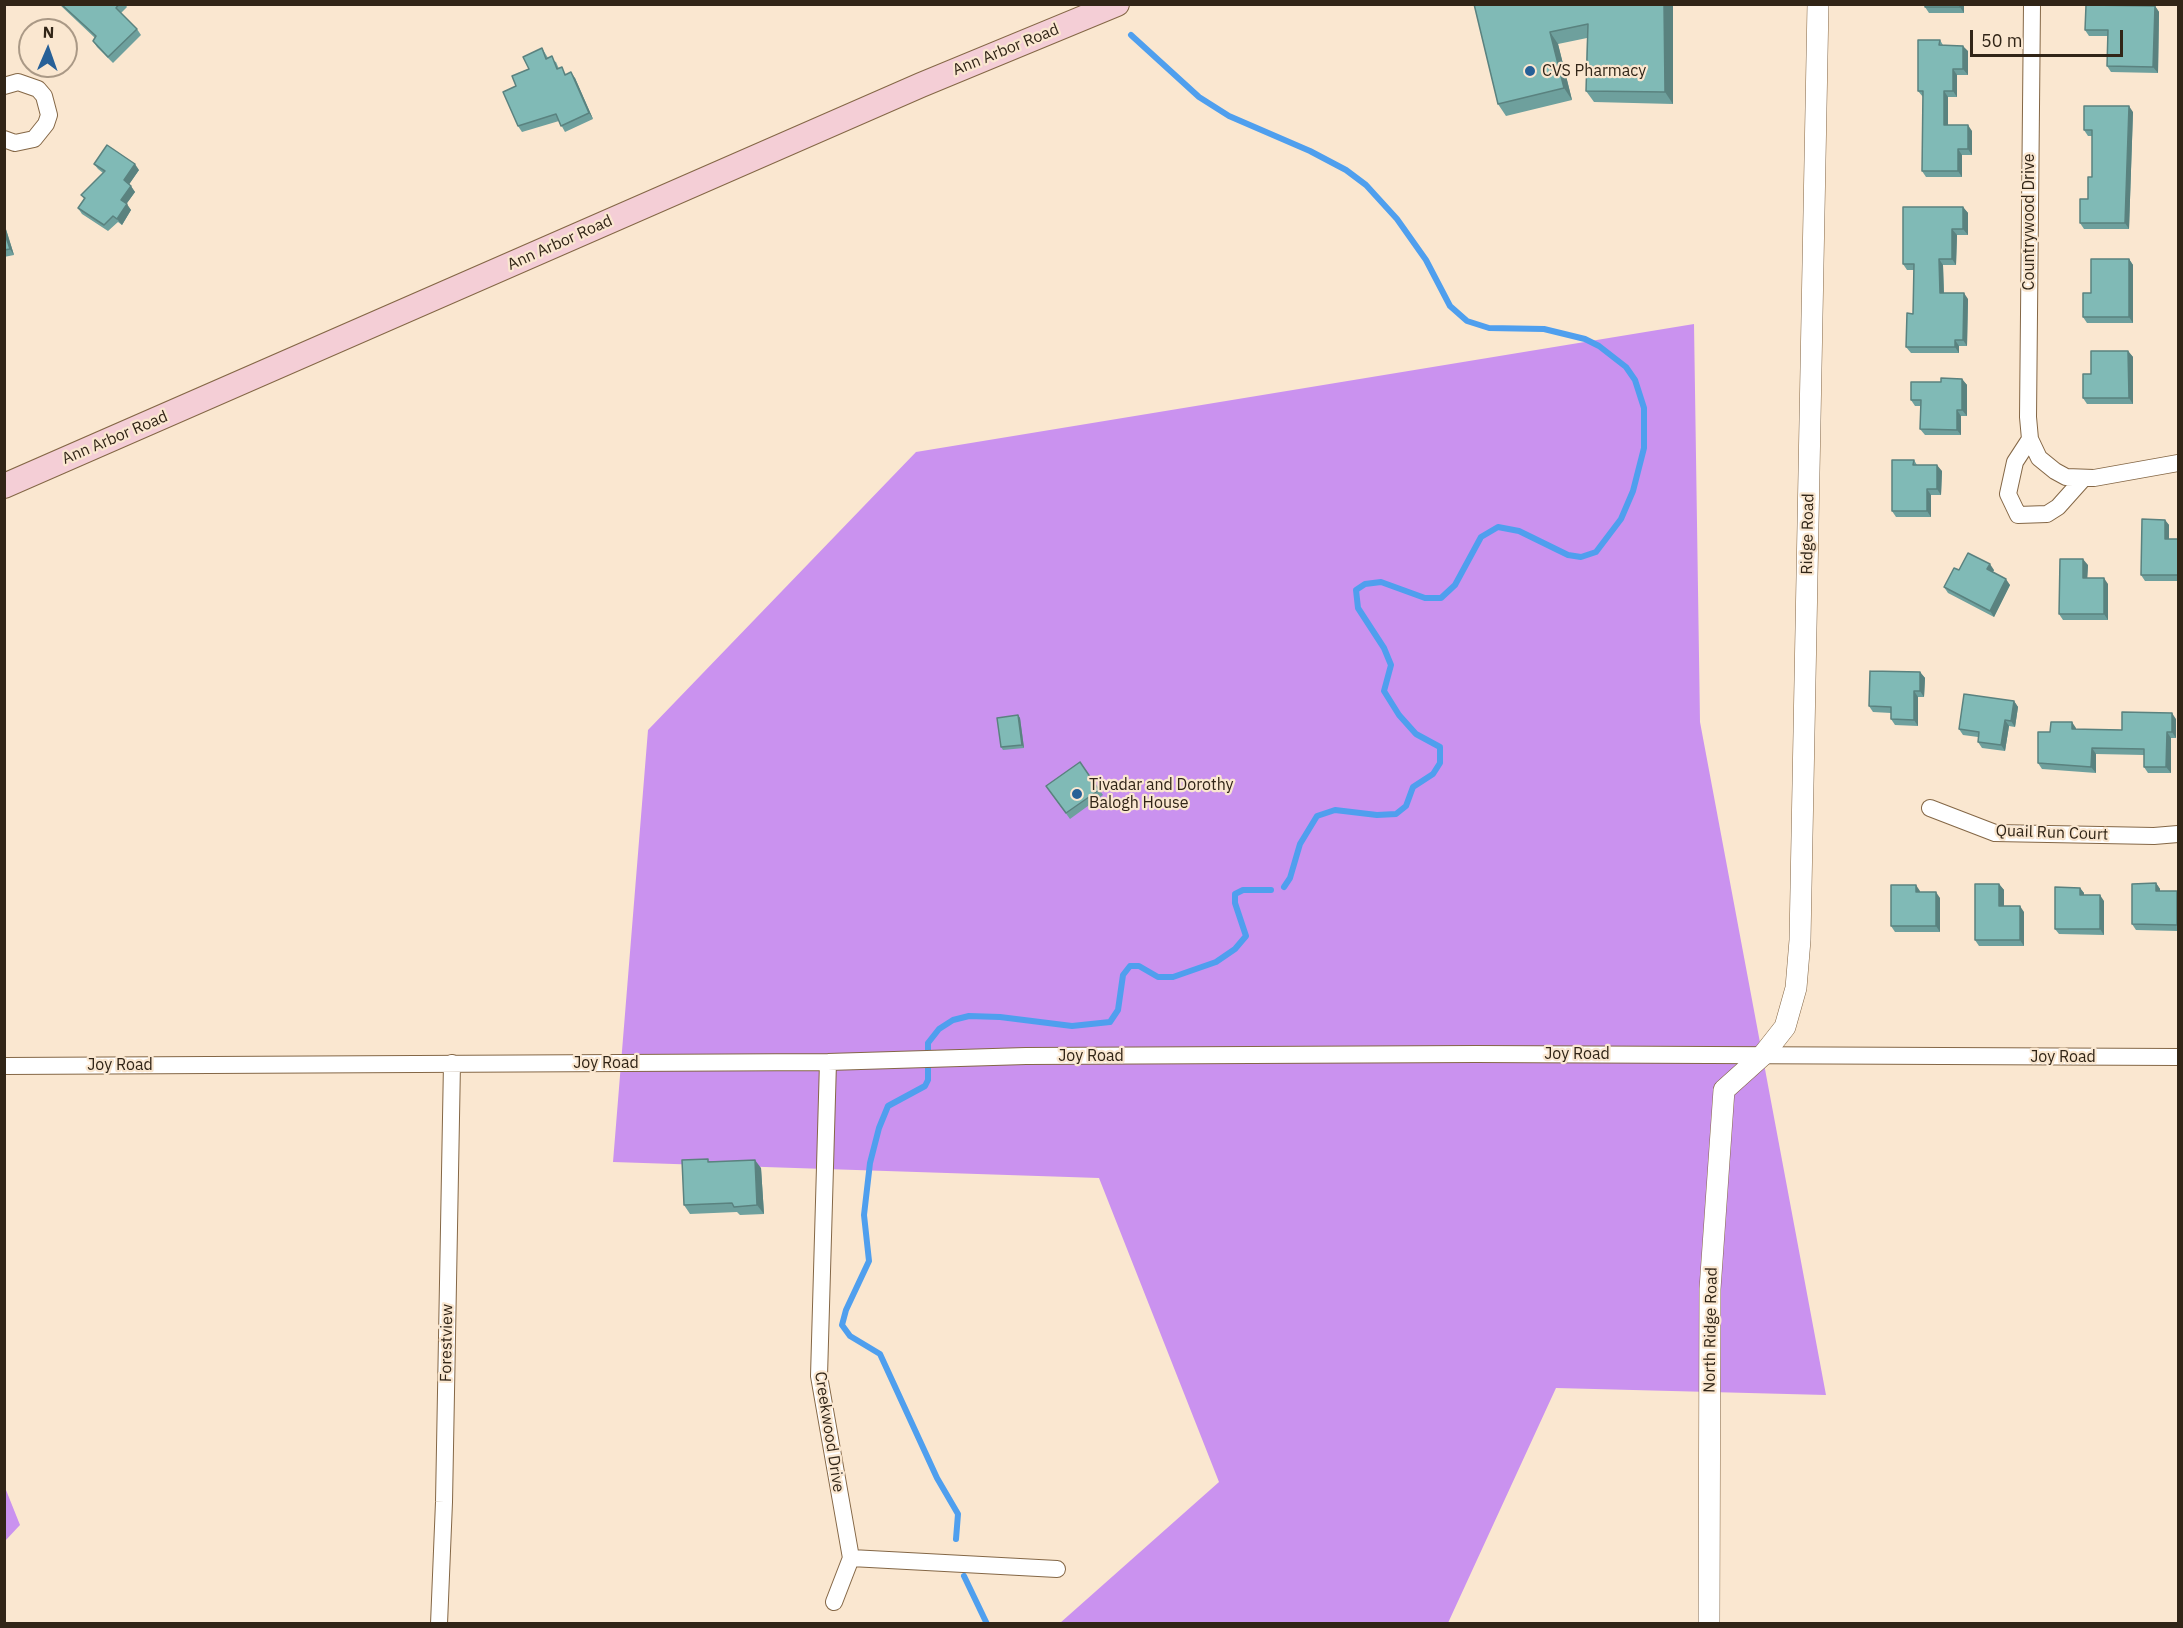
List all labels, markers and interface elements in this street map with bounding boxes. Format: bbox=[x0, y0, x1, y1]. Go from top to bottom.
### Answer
north arrow bbox=[18, 18, 78, 78]
scale bar bbox=[1973, 18, 2126, 56]
street label: Ann Arbor Road bbox=[950, 20, 1062, 80]
text: N bbox=[42, 22, 55, 42]
text: 50 m bbox=[1981, 29, 2023, 52]
place label: CVS Pharmacy bbox=[1542, 61, 1646, 81]
marker: CVS Pharmacy bbox=[1523, 64, 1537, 78]
street label: Countrywood Drive bbox=[2019, 153, 2039, 291]
street label: Ann Arbor Road bbox=[504, 211, 616, 275]
street label: Ann Arbor Road bbox=[59, 407, 171, 469]
street label: Ridge Road bbox=[1798, 493, 1818, 575]
place label: Tivadar and Dorothy Balogh House bbox=[1089, 775, 1234, 813]
marker: Tivadar and Dorothy Balogh House bbox=[1070, 787, 1084, 801]
street label: Quail Run Court bbox=[1995, 821, 2109, 845]
street label: Joy Road bbox=[1544, 1044, 1610, 1064]
street label: Joy Road bbox=[1058, 1046, 1124, 1066]
street label: Joy Road bbox=[2030, 1047, 2096, 1067]
street label: Joy Road bbox=[573, 1053, 639, 1073]
street label: Joy Road bbox=[87, 1055, 153, 1075]
street label: North Ridge Road bbox=[1700, 1267, 1722, 1393]
street label: Forestview bbox=[437, 1304, 457, 1382]
street label: Creekwood Drive bbox=[810, 1370, 848, 1494]

